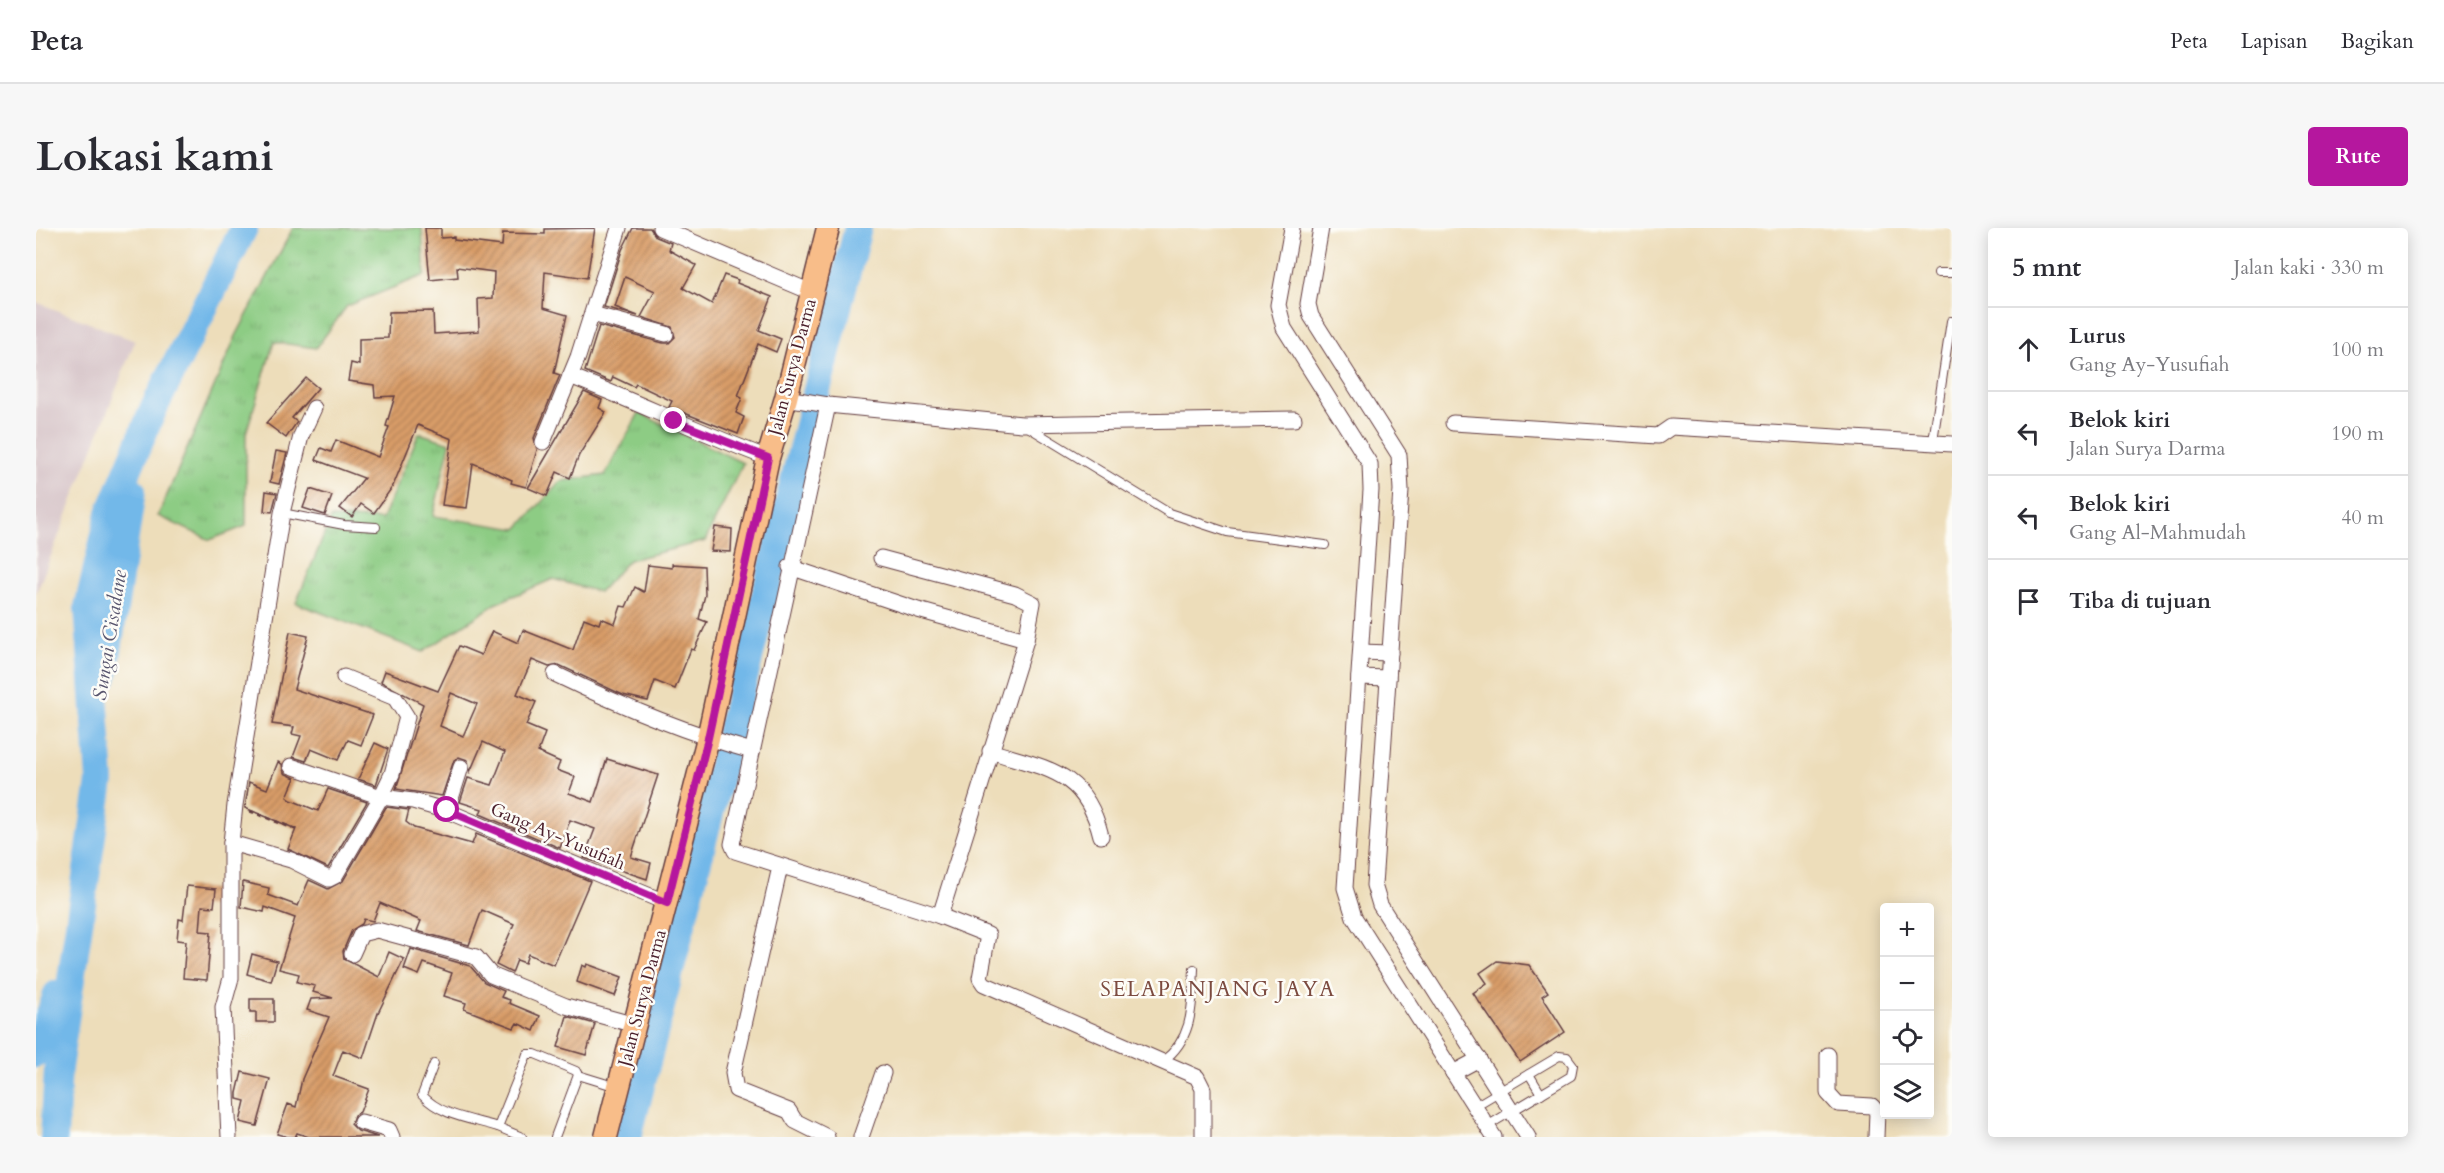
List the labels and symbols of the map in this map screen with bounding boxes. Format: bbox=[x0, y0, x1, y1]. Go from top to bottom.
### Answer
street label: Jalan Surya Darma bbox=[761, 296, 823, 441]
route end bbox=[660, 407, 686, 433]
water label: Sungai Cisadane bbox=[86, 568, 133, 702]
route start bbox=[433, 796, 459, 822]
street label: Gang Ay-Yusufiah bbox=[486, 797, 629, 876]
street label: Jalan Surya Darma bbox=[611, 927, 673, 1072]
district label: SELAPANJANG JAYA bbox=[1100, 975, 1336, 1004]

